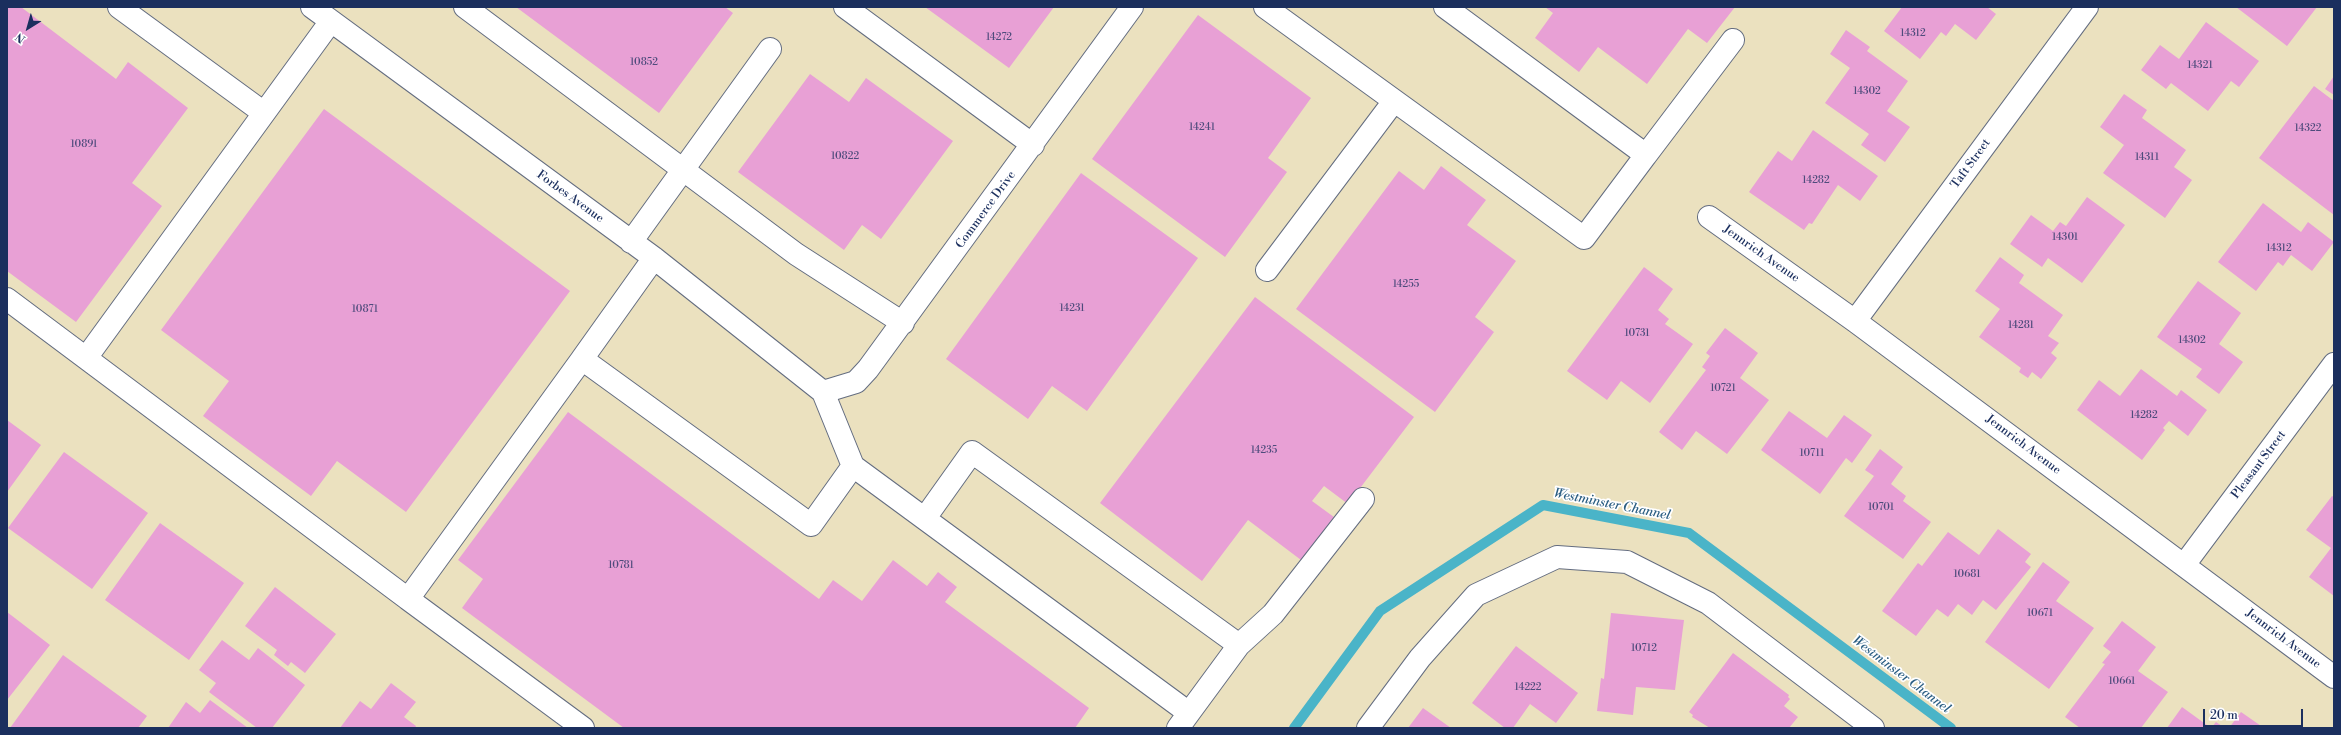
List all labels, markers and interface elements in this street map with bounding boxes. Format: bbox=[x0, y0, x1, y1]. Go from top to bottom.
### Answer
north arrow bbox=[8, 8, 48, 48]
house number: 14312 bbox=[1900, 28, 1926, 40]
text: N bbox=[13, 29, 28, 46]
house number: 14272 bbox=[986, 32, 1012, 44]
house number: 10852 bbox=[630, 57, 658, 69]
house number: 14321 bbox=[2187, 60, 2213, 72]
house number: 14302 bbox=[1853, 86, 1881, 98]
house number: 14241 bbox=[1189, 122, 1215, 134]
house number: 14322 bbox=[2295, 123, 2321, 135]
street label: Taft Street bbox=[1948, 136, 1994, 192]
house number: 10891 bbox=[71, 139, 97, 151]
house number: 10822 bbox=[831, 151, 859, 163]
house number: 14311 bbox=[2135, 152, 2159, 164]
street label: Forbes Avenue bbox=[534, 168, 606, 226]
street label: Commerce Drive bbox=[953, 168, 1019, 252]
house number: 14282 bbox=[1802, 175, 1830, 187]
street label: Jennrich Avenue bbox=[1720, 222, 1802, 286]
house number: 14301 bbox=[2052, 232, 2078, 244]
house number: 14312 bbox=[2266, 243, 2292, 255]
house number: 14255 bbox=[1393, 279, 1419, 291]
house number: 14231 bbox=[1059, 303, 1085, 315]
house number: 10871 bbox=[352, 304, 378, 316]
house number: 14281 bbox=[2008, 320, 2034, 332]
house number: 10731 bbox=[1624, 328, 1650, 340]
house number: 14302 bbox=[2178, 335, 2206, 347]
house number: 10721 bbox=[1710, 383, 1736, 395]
house number: 14282 bbox=[2130, 410, 2158, 422]
street label: Jennrich Avenue bbox=[1983, 412, 2063, 478]
street label: Pleasant Street bbox=[2229, 428, 2289, 502]
house number: 14235 bbox=[1251, 445, 1277, 457]
house number: 10711 bbox=[1800, 448, 1824, 460]
water label: Westminster Channel bbox=[1552, 486, 1672, 524]
house number: 10701 bbox=[1868, 502, 1894, 514]
house number: 10781 bbox=[608, 560, 634, 572]
house number: 10681 bbox=[1954, 569, 1980, 581]
street label: Jennrich Avenue bbox=[2243, 606, 2323, 672]
house number: 10671 bbox=[2027, 608, 2053, 620]
water label: Westminster Channel bbox=[1849, 633, 1953, 717]
house number: 10712 bbox=[1631, 643, 1657, 655]
house number: 10661 bbox=[2109, 676, 2135, 688]
house number: 14222 bbox=[1515, 682, 1541, 694]
scale bar bbox=[2205, 701, 2305, 727]
text: 20 m bbox=[2210, 708, 2238, 723]

